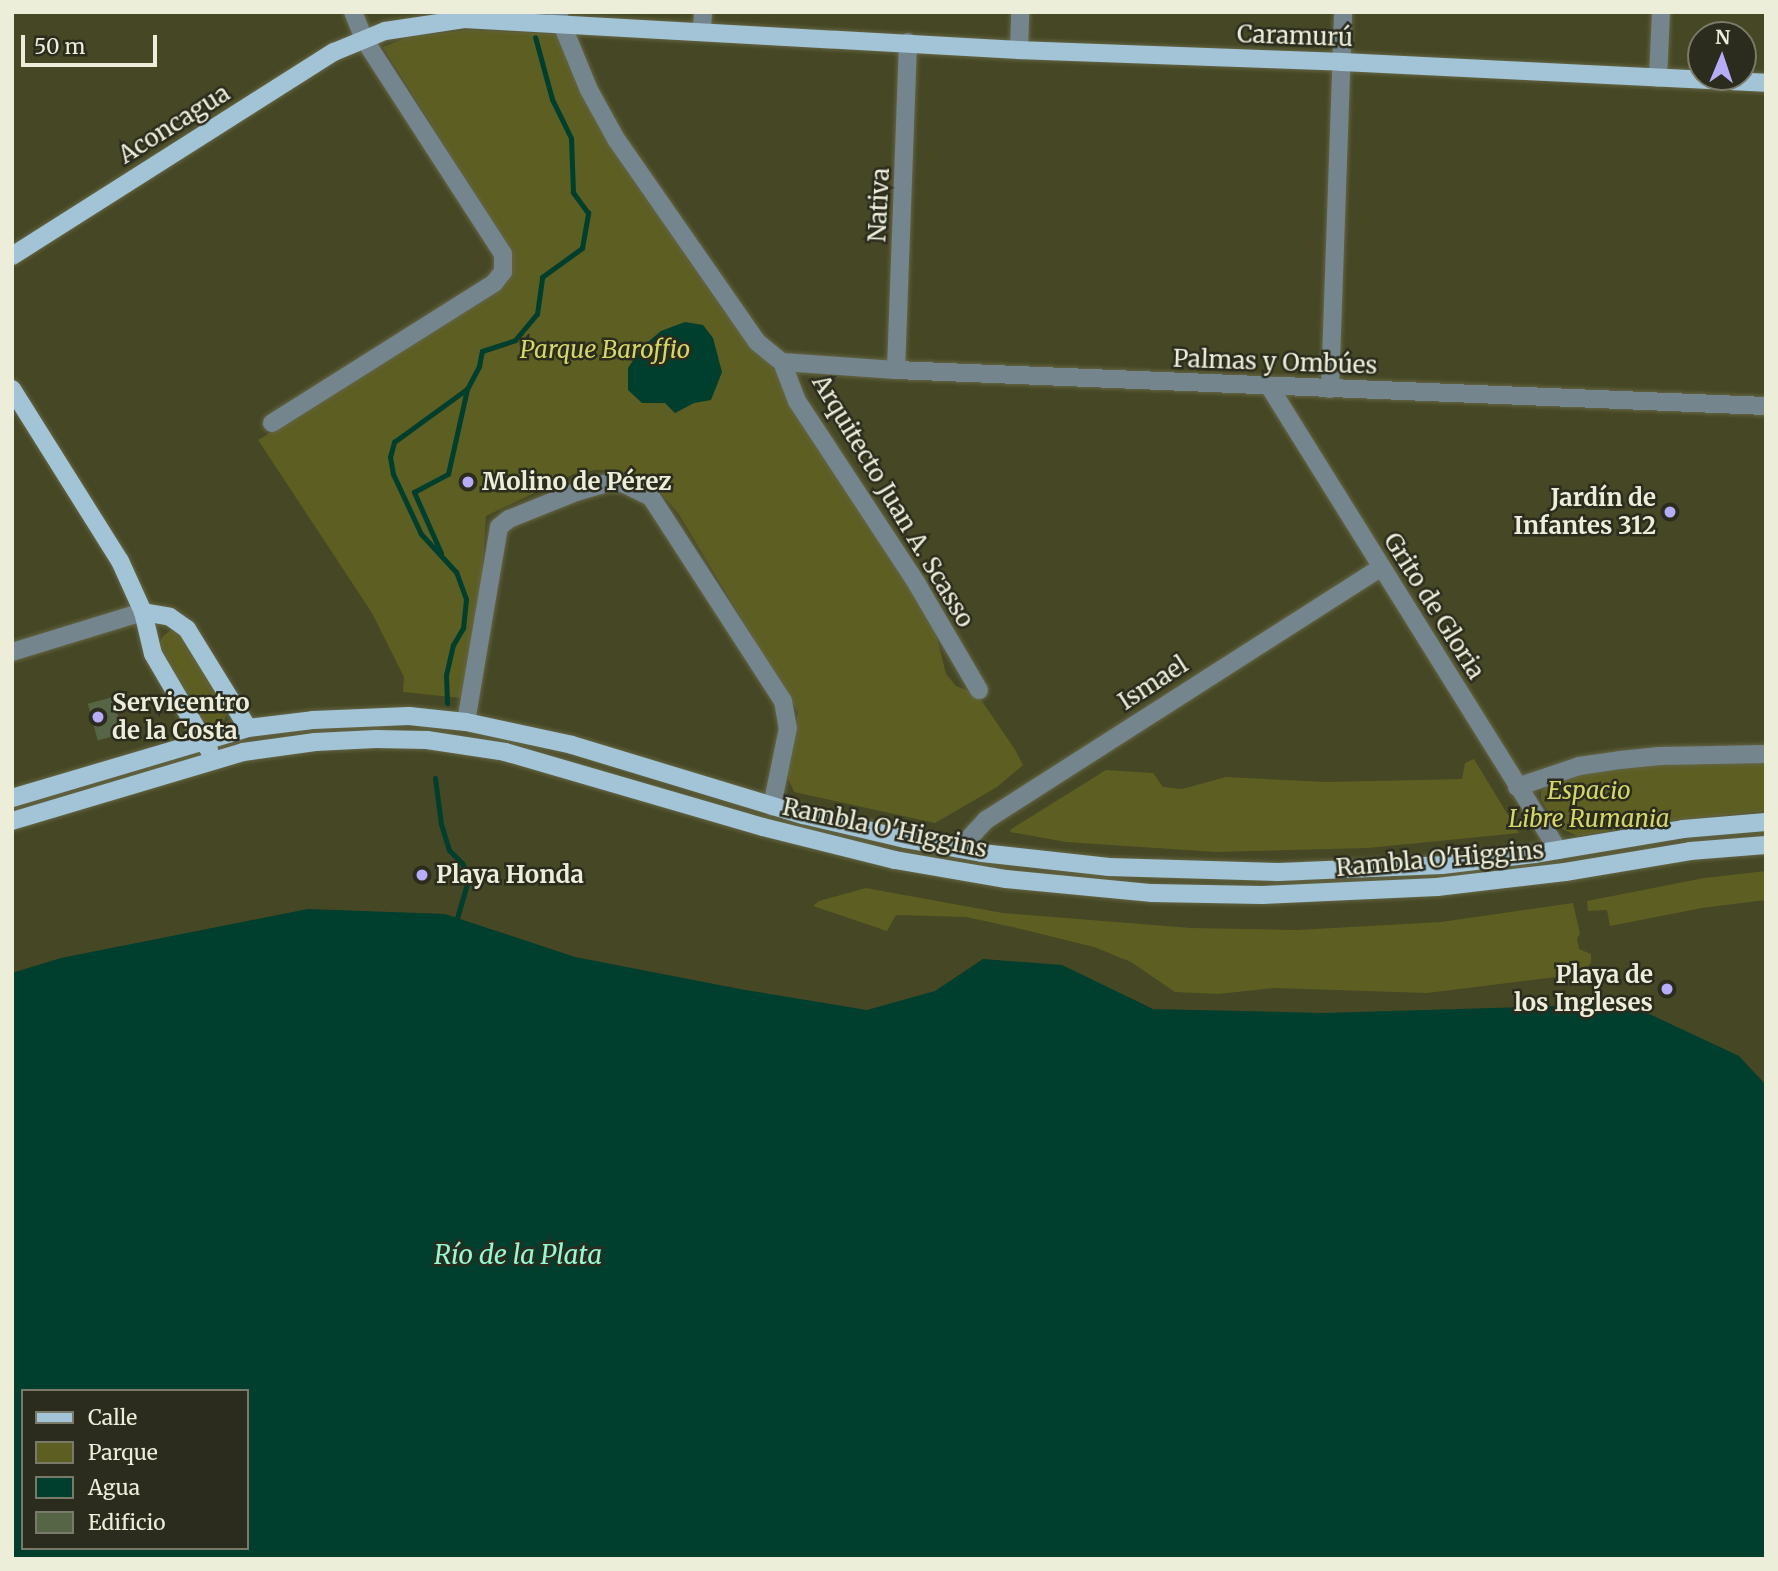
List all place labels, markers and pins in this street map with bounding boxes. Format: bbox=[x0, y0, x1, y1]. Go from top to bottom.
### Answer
place label: Molino de Pérez bbox=[482, 468, 672, 496]
marker: Molino de Pérez bbox=[460, 474, 476, 490]
place label: Jardín de Infantes 312 bbox=[1514, 484, 1656, 540]
marker: Jardín de Infantes 312 bbox=[1662, 504, 1678, 520]
place label: Servicentro de la Costa bbox=[112, 689, 250, 745]
marker: Servicentro de la Costa bbox=[90, 709, 106, 725]
place label: Playa Honda bbox=[436, 861, 584, 889]
marker: Playa Honda bbox=[414, 867, 430, 883]
place label: Playa de los Ingleses bbox=[1514, 961, 1653, 1017]
marker: Playa de los Ingleses bbox=[1659, 981, 1675, 997]

